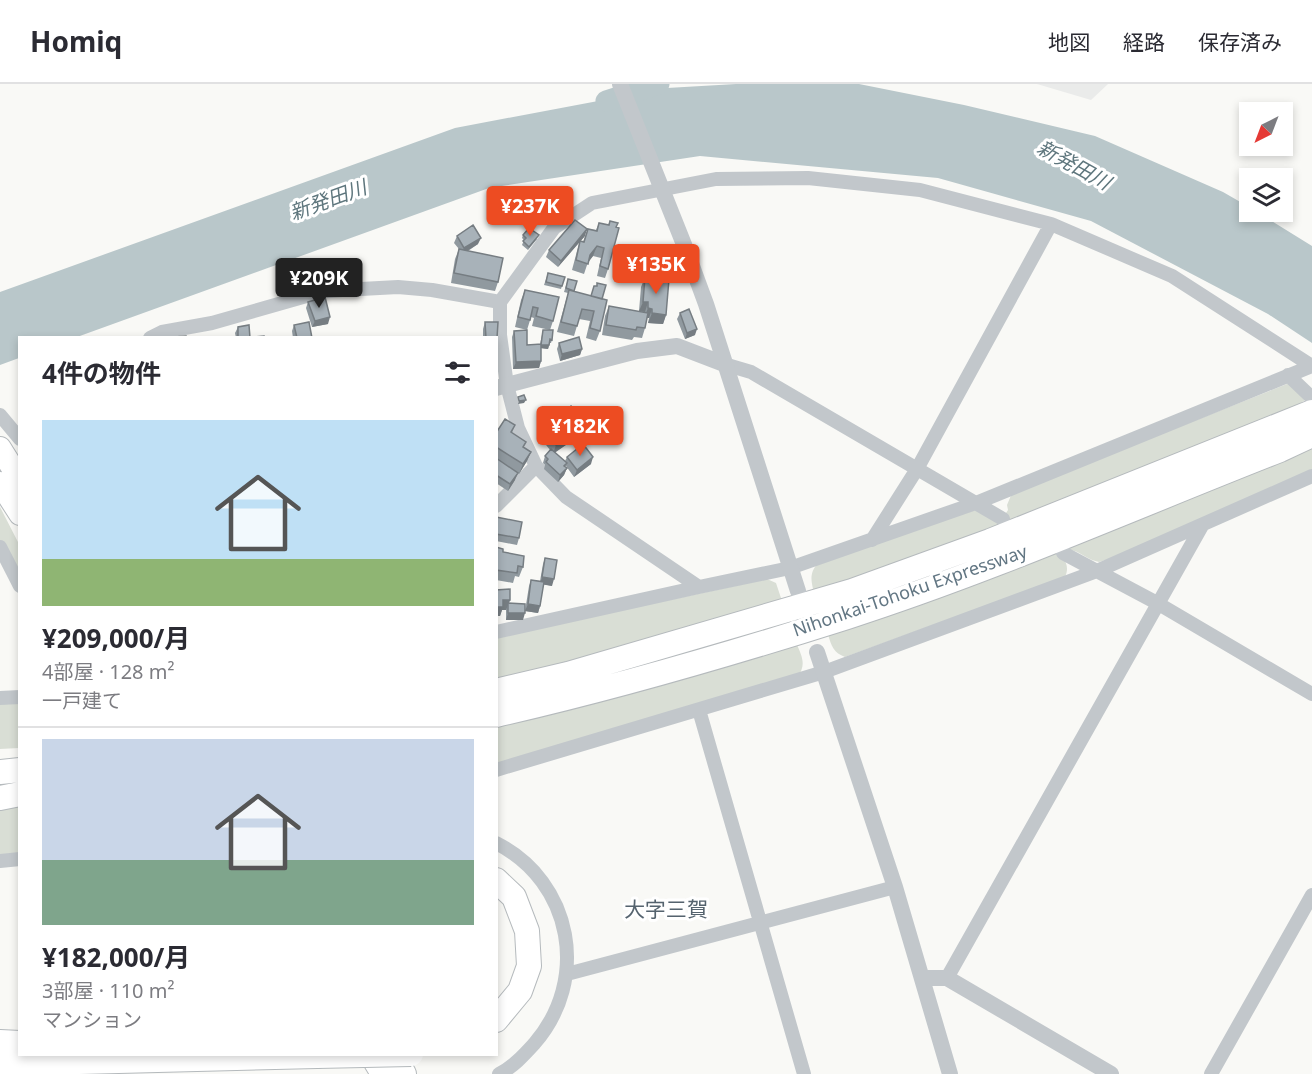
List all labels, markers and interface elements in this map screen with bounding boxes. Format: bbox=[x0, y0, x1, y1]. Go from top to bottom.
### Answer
text: Homiq bbox=[30, 22, 122, 60]
text: 地図 bbox=[1048, 28, 1090, 56]
text: 経路 bbox=[1123, 28, 1165, 56]
text: 保存済み bbox=[1198, 28, 1282, 56]
north arrow bbox=[1239, 102, 1293, 156]
map controls bbox=[1239, 102, 1293, 222]
water label: 新発田川 bbox=[1033, 133, 1118, 197]
button: layers bbox=[1239, 168, 1293, 222]
water label: 新発田川 bbox=[286, 172, 372, 226]
pin: ¥237K bbox=[488, 186, 572, 237]
text: ¥237K bbox=[500, 192, 560, 219]
pin: ¥135K bbox=[614, 244, 698, 295]
text: ¥135K bbox=[626, 250, 686, 277]
pin: ¥209K bbox=[277, 258, 361, 309]
text: ¥209K bbox=[289, 264, 349, 291]
text: 4件の物件 bbox=[42, 355, 161, 391]
icon: filters bbox=[441, 356, 474, 389]
pin: ¥182K bbox=[538, 406, 622, 457]
text: ¥182K bbox=[550, 412, 610, 439]
icon: home bbox=[204, 459, 312, 567]
street label: Nihonkai-Tohoku Expressway bbox=[789, 538, 1031, 642]
text: ¥209,000/月 bbox=[42, 620, 190, 656]
text: 4部屋 · 128 m² bbox=[42, 658, 174, 685]
text: 一戸建て bbox=[42, 687, 122, 714]
icon: home bbox=[204, 778, 312, 886]
district label: 大字三賀 bbox=[624, 895, 708, 923]
text: ¥182,000/月 bbox=[42, 939, 190, 975]
text: 3部屋 · 110 m² bbox=[42, 977, 174, 1004]
text: マンション bbox=[42, 1006, 142, 1033]

